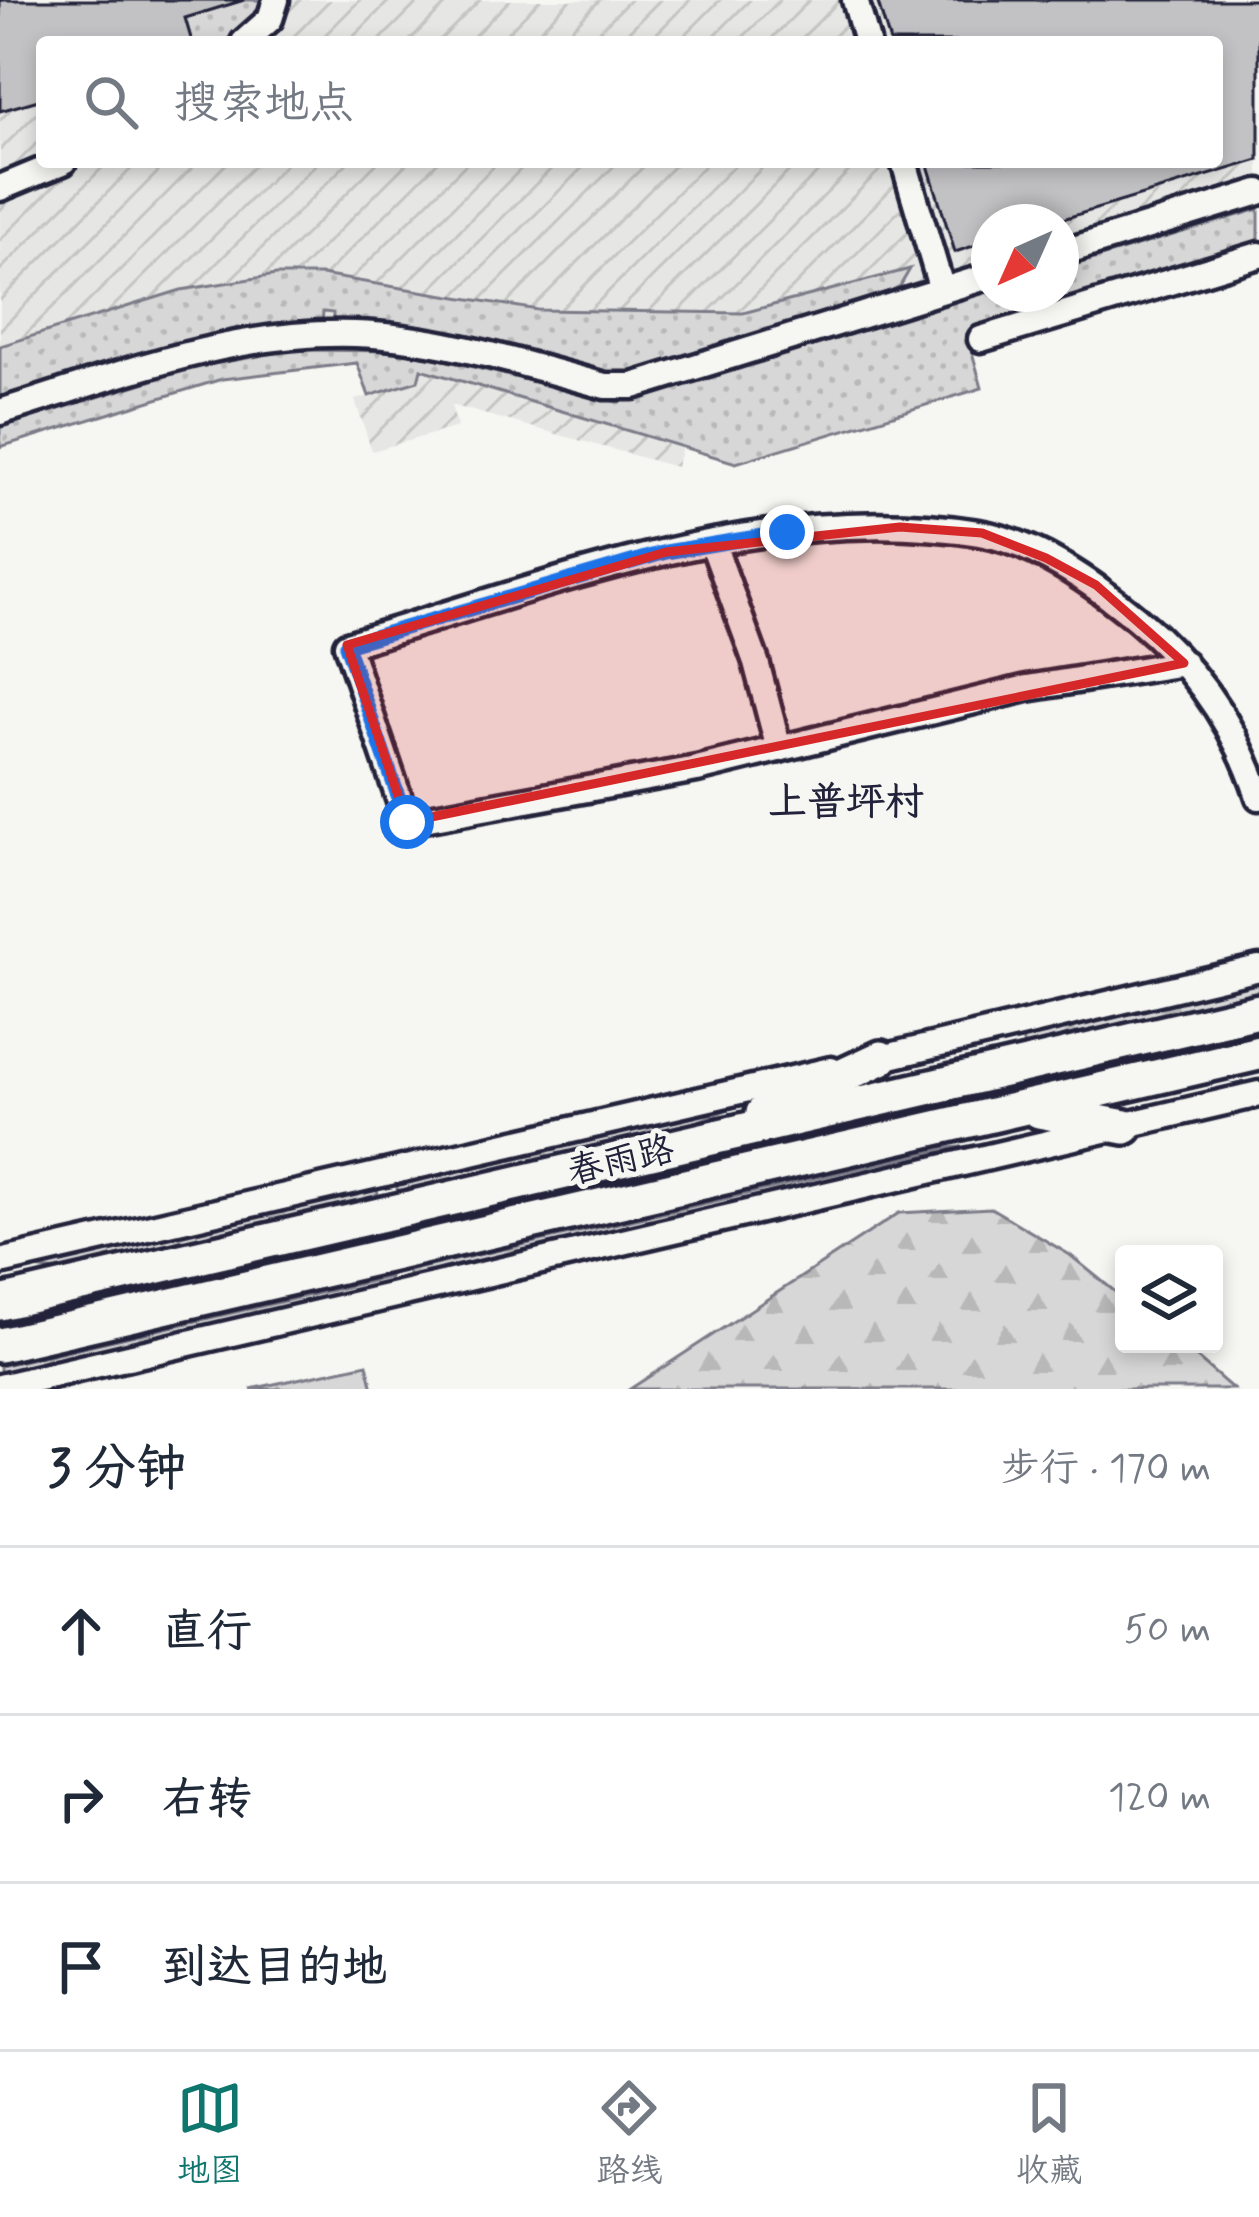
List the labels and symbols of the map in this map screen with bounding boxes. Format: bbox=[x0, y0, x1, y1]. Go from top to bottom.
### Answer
north arrow bbox=[971, 204, 1079, 312]
route end bbox=[760, 505, 814, 559]
district label: 上普坪村 bbox=[768, 778, 924, 829]
route start bbox=[380, 795, 434, 849]
street label: 春雨路 bbox=[563, 1127, 679, 1197]

